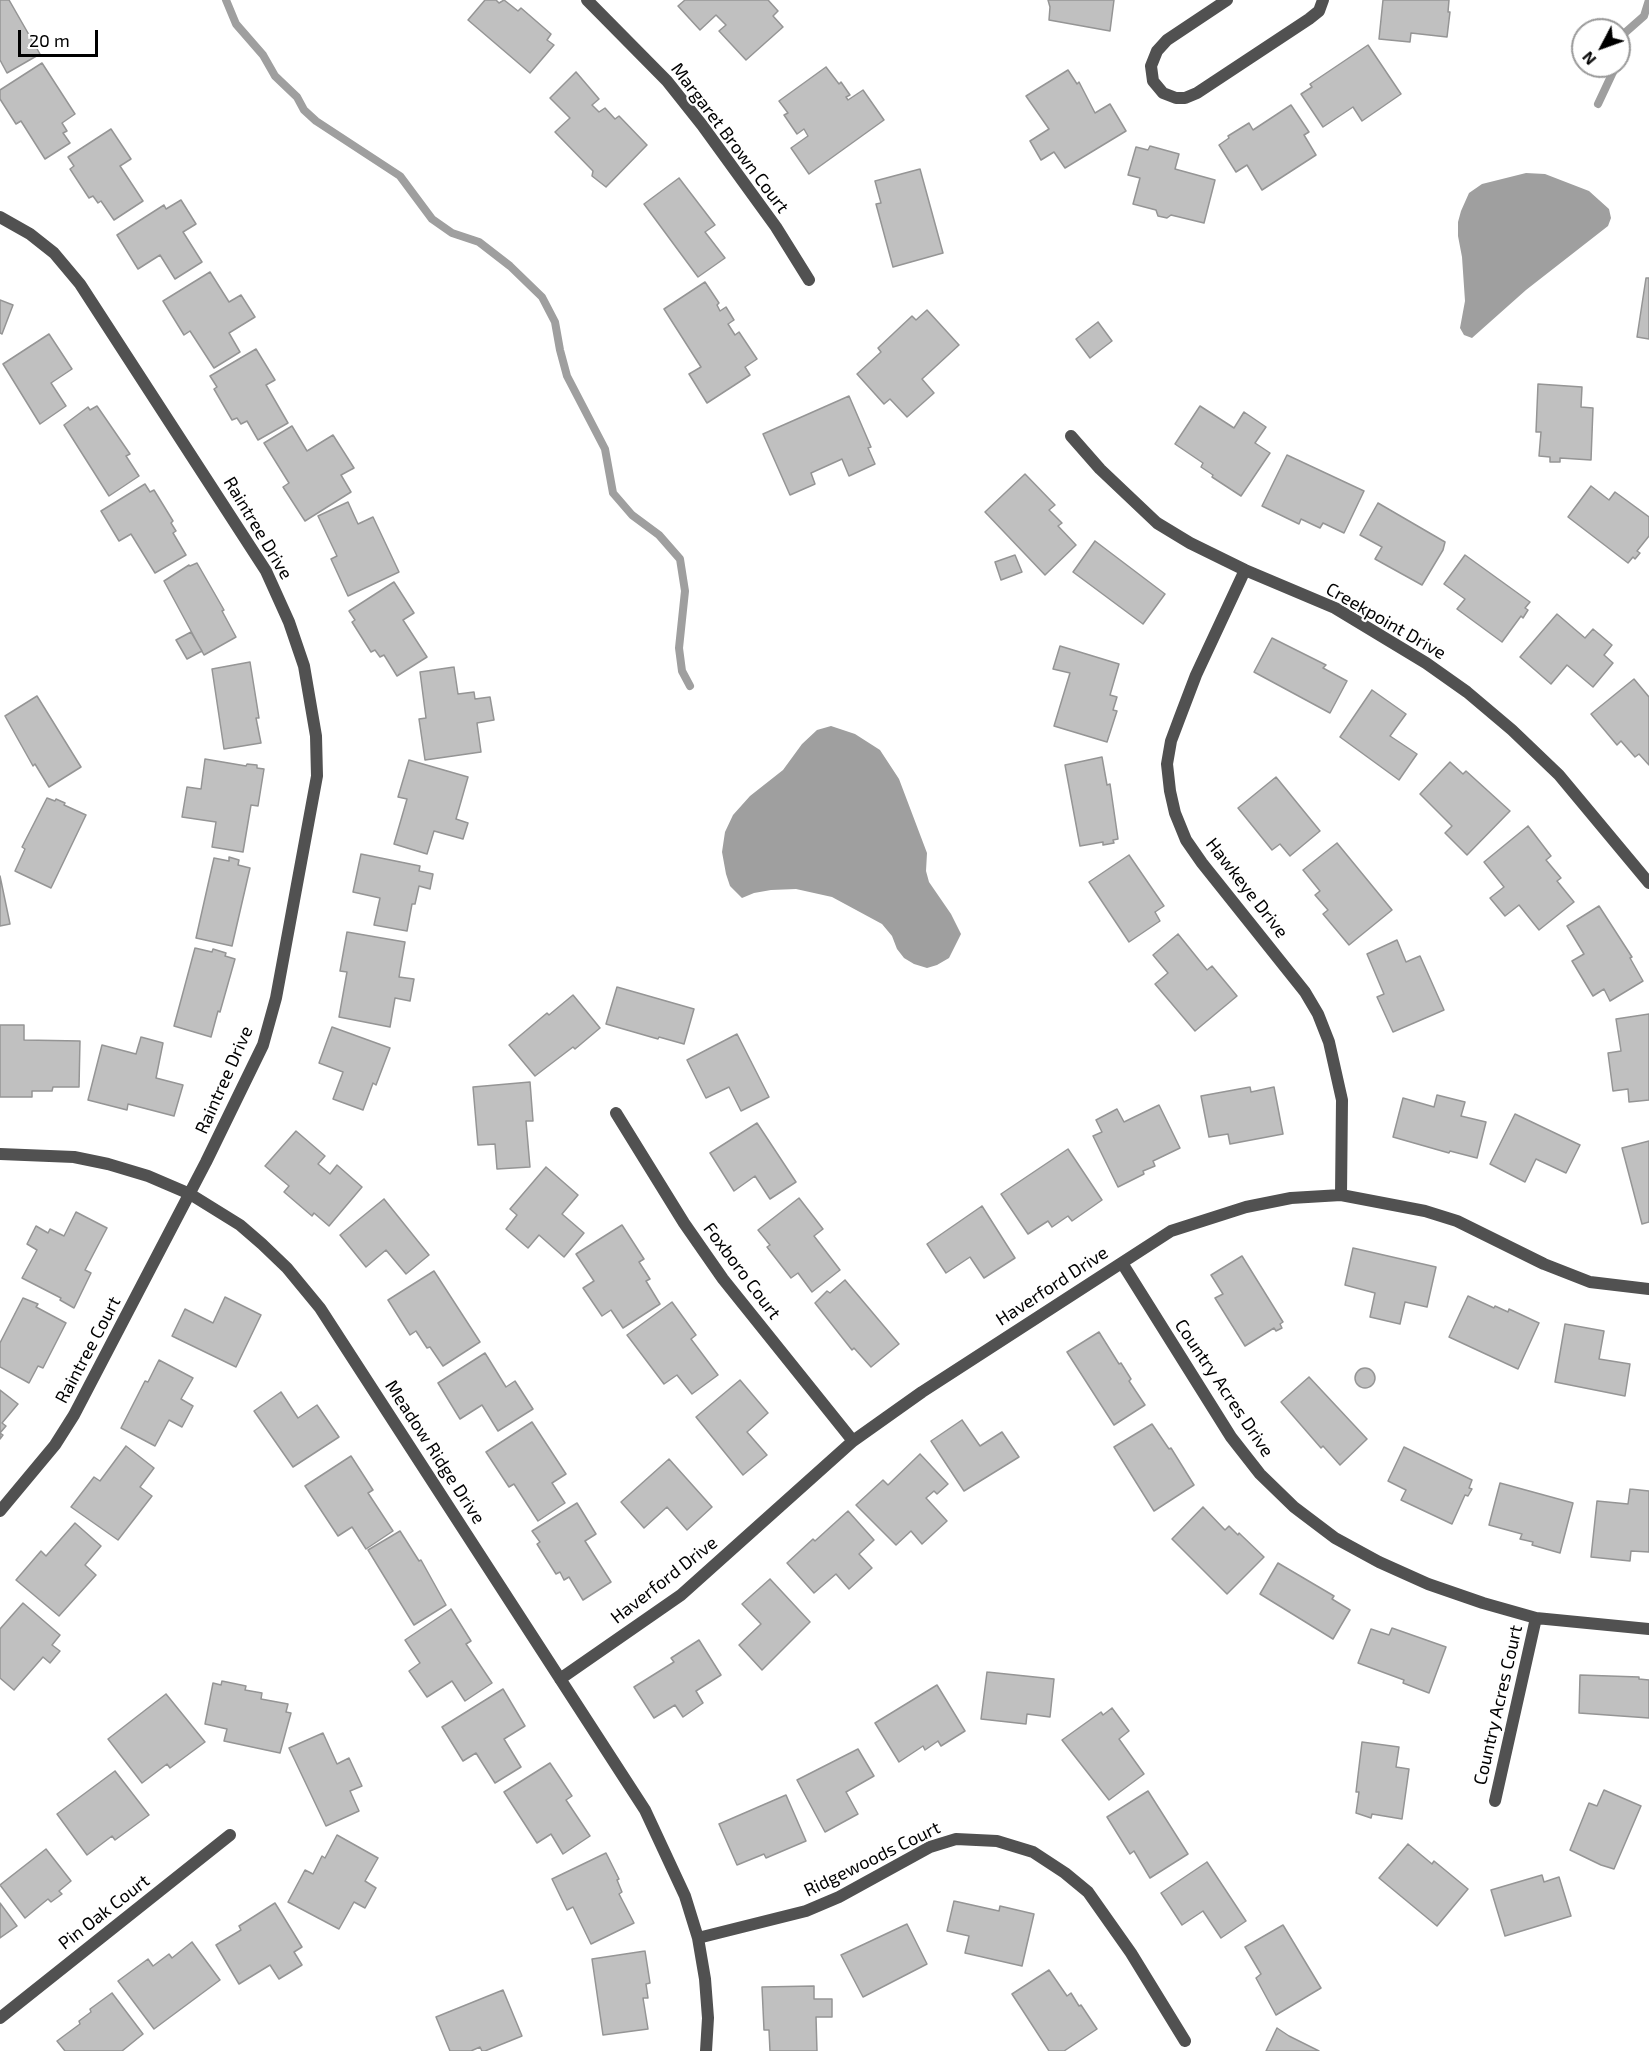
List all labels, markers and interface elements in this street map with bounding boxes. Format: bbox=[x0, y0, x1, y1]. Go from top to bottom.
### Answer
scale bar bbox=[21, 18, 100, 56]
north arrow bbox=[1571, 18, 1631, 78]
text: 20 m bbox=[29, 29, 70, 51]
text: N bbox=[1578, 48, 1600, 69]
street label: Margaret Brown Court bbox=[666, 59, 794, 217]
street label: Raintree Drive bbox=[219, 473, 297, 583]
street label: Creekpoint Drive bbox=[1322, 578, 1450, 664]
street label: Hawkeye Drive bbox=[1201, 834, 1293, 942]
street label: Raintree Drive bbox=[191, 1023, 257, 1137]
street label: Foxboro Court bbox=[699, 1218, 785, 1324]
street label: Haverford Drive bbox=[992, 1242, 1112, 1330]
street label: Raintree Court bbox=[51, 1293, 125, 1407]
street label: Country Acres Drive bbox=[1170, 1315, 1278, 1461]
street label: Meadow Ridge Drive bbox=[380, 1376, 490, 1528]
street label: Haverford Drive bbox=[606, 1532, 722, 1628]
street label: Country Acres Court bbox=[1469, 1623, 1527, 1787]
street label: Ridgewoods Court bbox=[800, 1817, 944, 1901]
street label: Pin Oak Court bbox=[54, 1870, 154, 1954]

